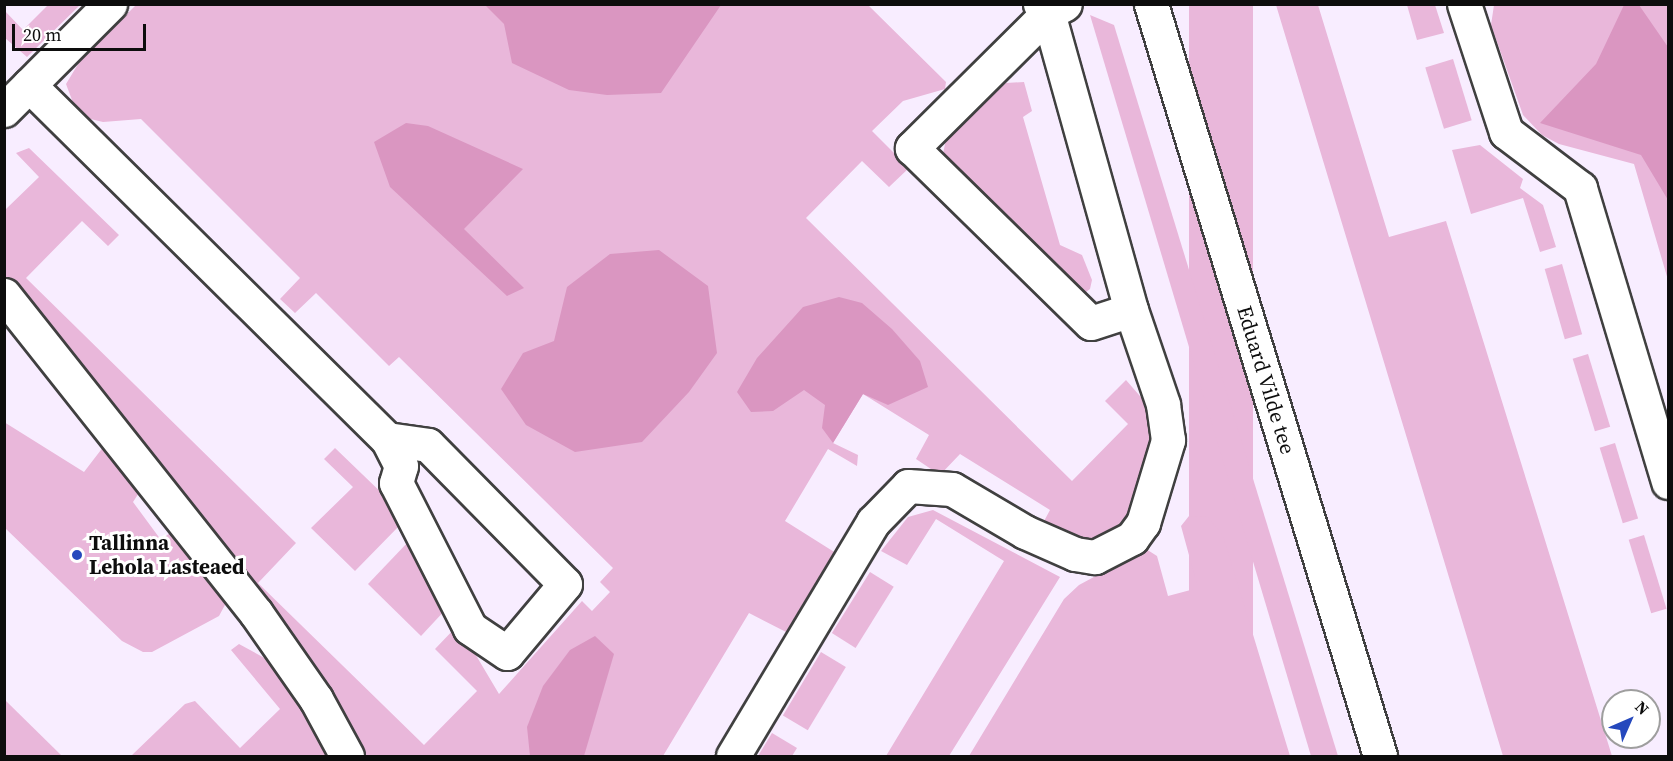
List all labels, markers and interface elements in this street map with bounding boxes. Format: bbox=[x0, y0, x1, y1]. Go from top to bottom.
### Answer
scale bar bbox=[15, 12, 148, 50]
text: 20 m bbox=[23, 22, 61, 47]
street label: Eduard Vilde tee bbox=[1231, 302, 1301, 458]
place label: Tallinna Lehola Lasteaed bbox=[89, 530, 245, 580]
marker: Tallinna Lehola Lasteaed bbox=[70, 548, 84, 562]
north arrow bbox=[1601, 689, 1661, 749]
text: N bbox=[1630, 696, 1654, 720]

